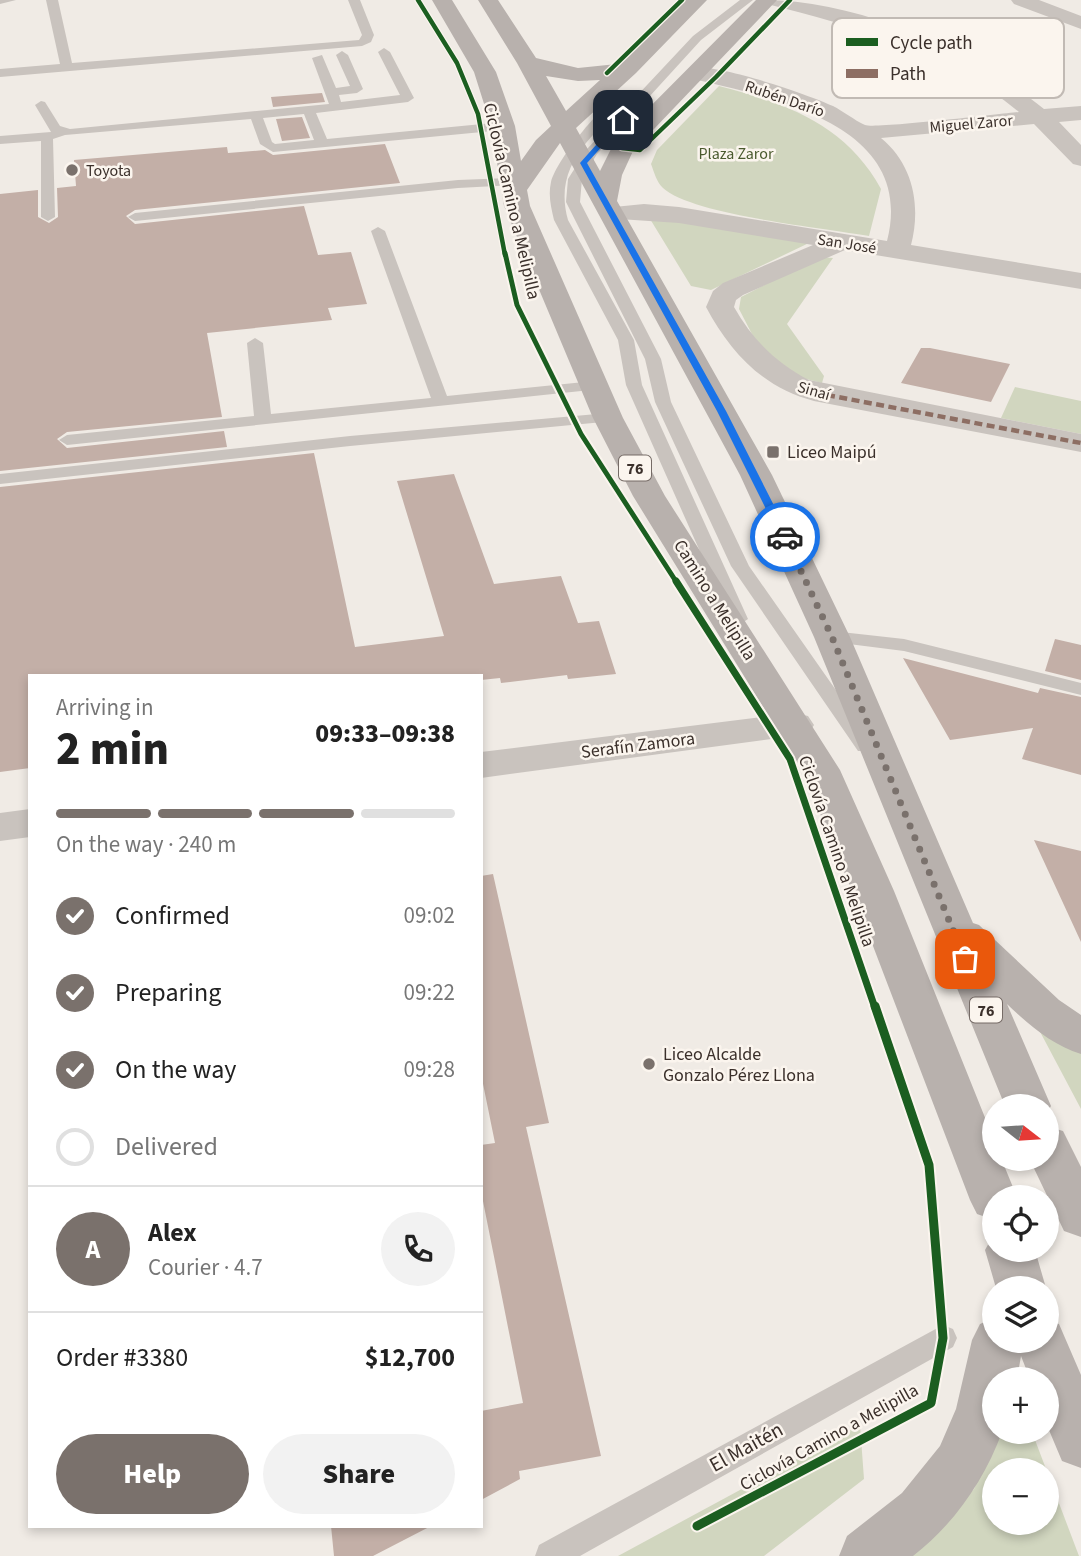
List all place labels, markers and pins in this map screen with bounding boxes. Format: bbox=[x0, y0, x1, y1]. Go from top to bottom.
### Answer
pin bbox=[593, 90, 653, 150]
place label: Toyota bbox=[86, 160, 131, 182]
marker: Toyota bbox=[64, 162, 80, 178]
place label: Liceo Maipú bbox=[787, 440, 877, 465]
marker: Liceo Maipú bbox=[765, 444, 781, 460]
pin bbox=[935, 929, 995, 989]
place label: Liceo Alcalde Gonzalo Pérez Llona bbox=[663, 1042, 815, 1088]
marker: Liceo Alcalde Gonzalo Pérez Llona bbox=[641, 1056, 657, 1072]

